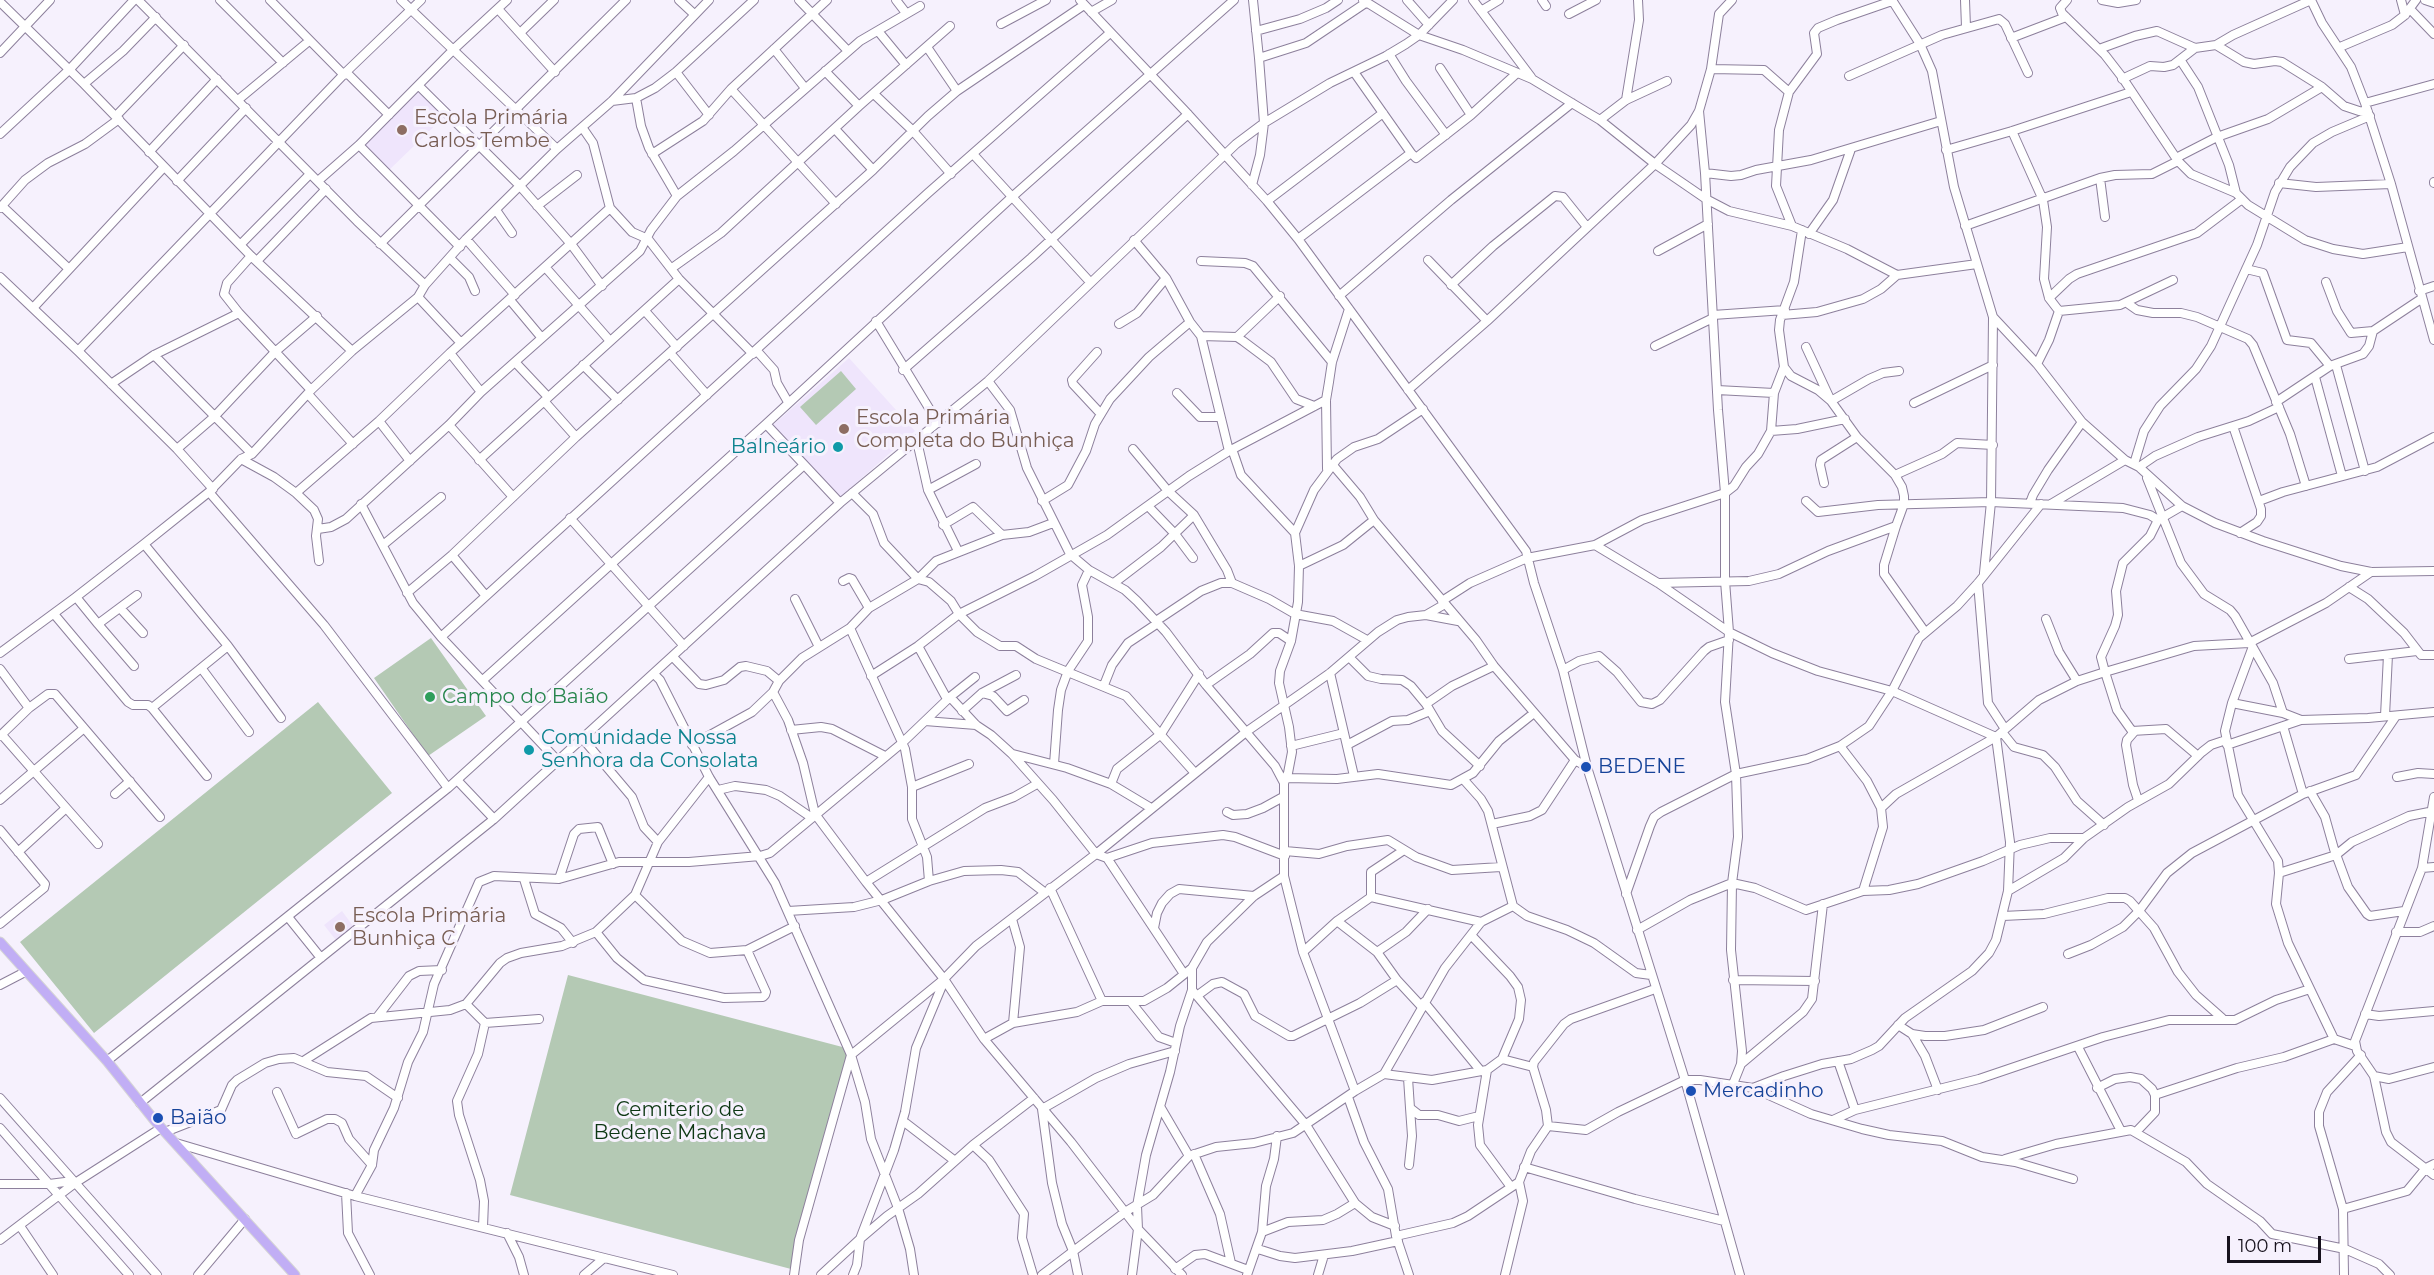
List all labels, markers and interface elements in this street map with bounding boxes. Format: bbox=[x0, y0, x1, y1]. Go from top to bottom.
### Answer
place label: Escola Primária Carlos Tembe bbox=[414, 106, 568, 153]
marker: Escola Primária Carlos Tembe bbox=[395, 123, 409, 137]
place label: Escola Primária Completa do Bunhiça bbox=[856, 406, 1075, 453]
marker: Escola Primária Completa do Bunhiça bbox=[837, 422, 851, 436]
place label: Balneário bbox=[731, 435, 826, 459]
marker: Balneário bbox=[831, 440, 845, 454]
place label: Campo do Baião bbox=[442, 685, 608, 709]
marker: Campo do Baião bbox=[423, 690, 437, 704]
place label: Comunidade Nossa Senhora da Consolata bbox=[541, 726, 759, 773]
marker: Comunidade Nossa Senhora da Consolata bbox=[522, 743, 536, 757]
place label: BEDENE bbox=[1598, 755, 1686, 779]
marker: BEDENE bbox=[1579, 760, 1593, 774]
place label: Escola Primária Bunhiça C bbox=[352, 904, 506, 951]
marker: Escola Primária Bunhiça C bbox=[333, 920, 347, 934]
place label: Mercadinho bbox=[1703, 1079, 1824, 1103]
marker: Mercadinho bbox=[1684, 1084, 1698, 1098]
park label: Cemiterio de Bedene Machava bbox=[593, 1098, 767, 1145]
place label: Baião bbox=[170, 1106, 227, 1130]
marker: Baião bbox=[151, 1111, 165, 1125]
scale bar bbox=[2230, 1224, 2324, 1262]
text: 100 m bbox=[2238, 1235, 2292, 1257]

